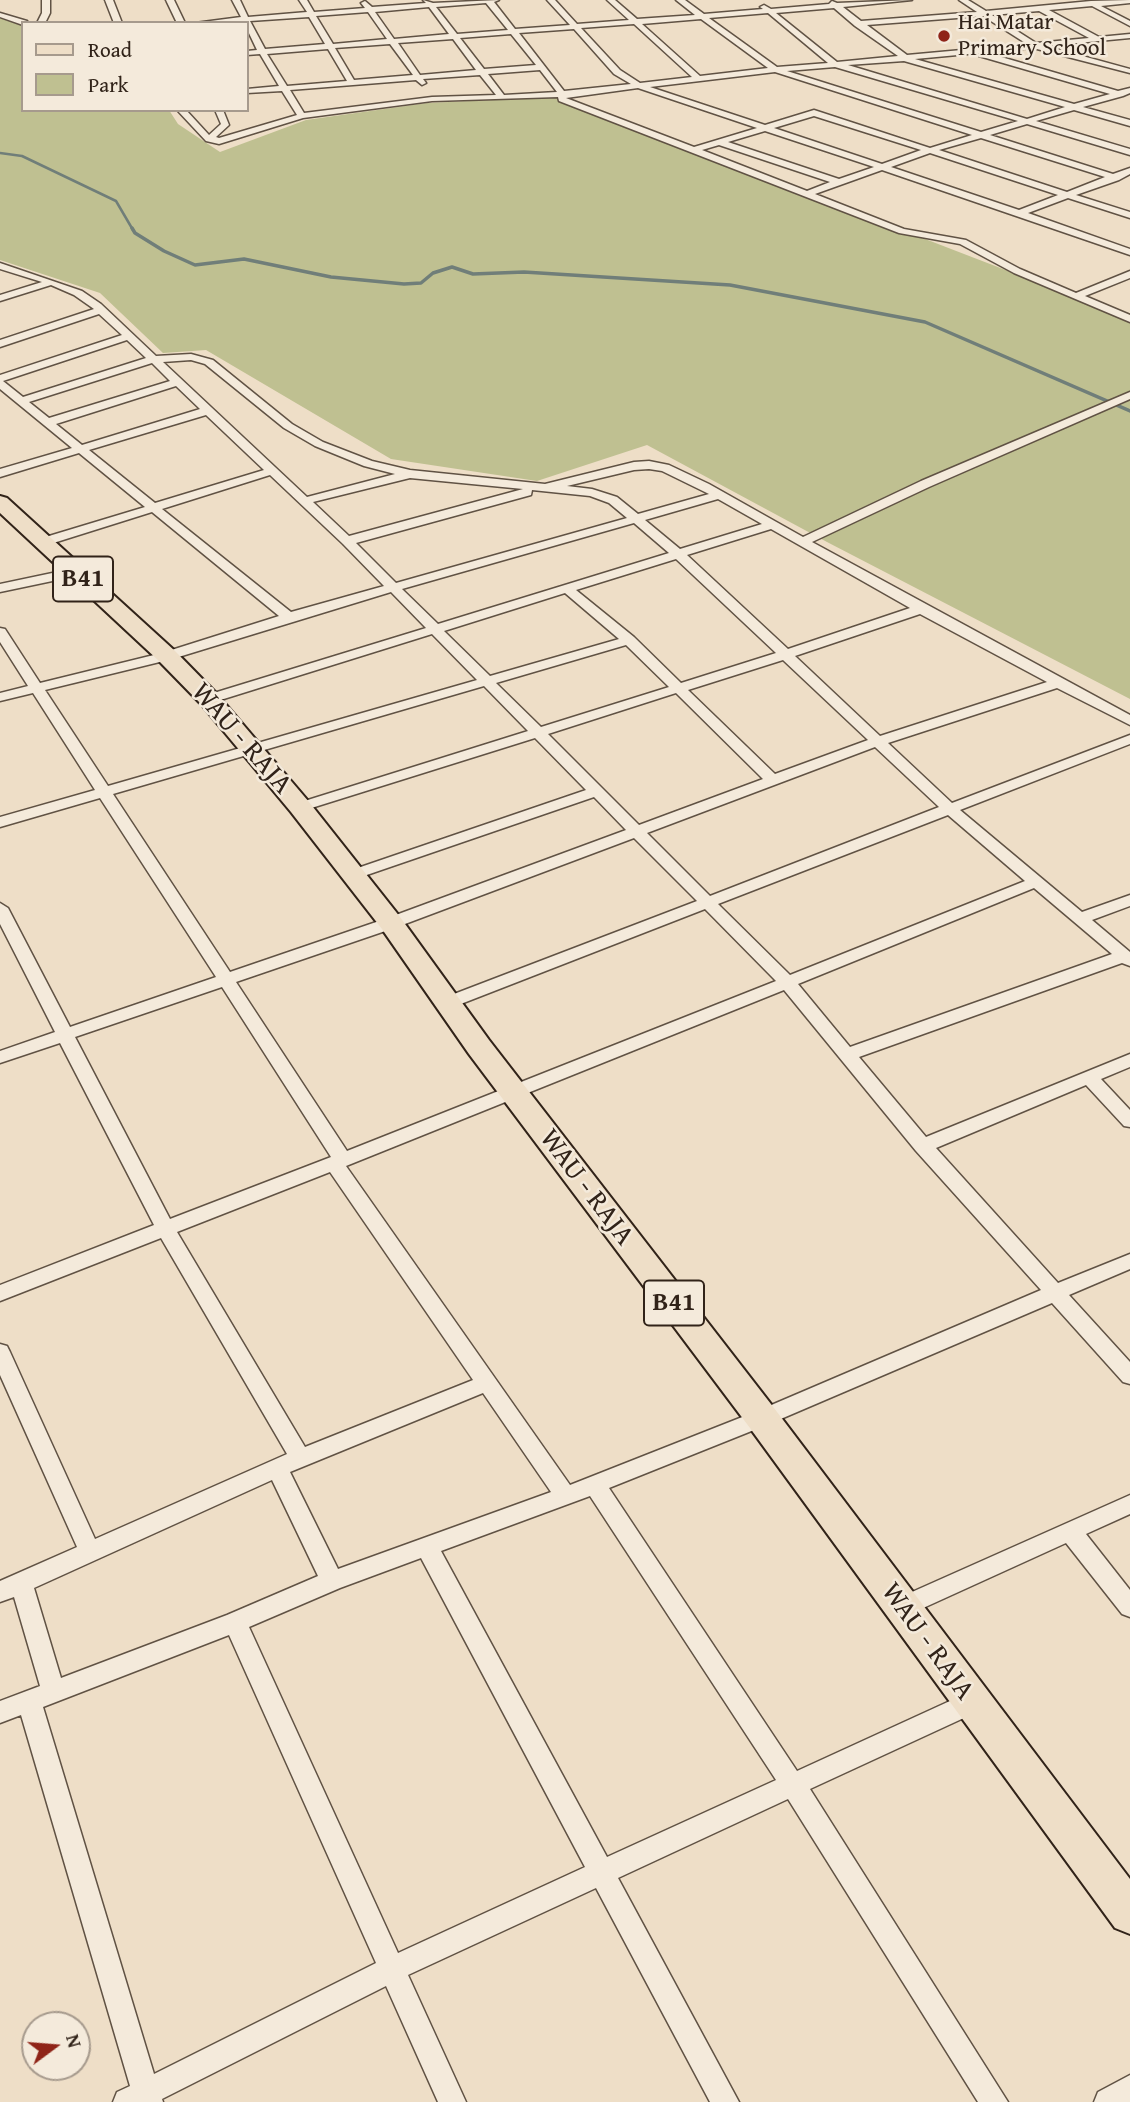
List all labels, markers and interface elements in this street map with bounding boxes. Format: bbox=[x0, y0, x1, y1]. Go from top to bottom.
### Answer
place label: Hai Matar Primary School bbox=[958, 9, 1106, 63]
legend bbox=[21, 21, 248, 112]
marker: Hai Matar Primary School bbox=[936, 28, 952, 44]
text: Road bbox=[88, 34, 132, 65]
text: Park bbox=[88, 69, 129, 100]
road number: B41 bbox=[53, 556, 113, 601]
street label: WAU - RAJA bbox=[183, 676, 299, 802]
street label: WAU - RAJA bbox=[531, 1123, 641, 1253]
road number: B41 bbox=[644, 1280, 704, 1326]
street label: WAU - RAJA bbox=[873, 1577, 981, 1707]
north arrow bbox=[21, 2011, 91, 2081]
text: N bbox=[59, 2031, 89, 2051]

